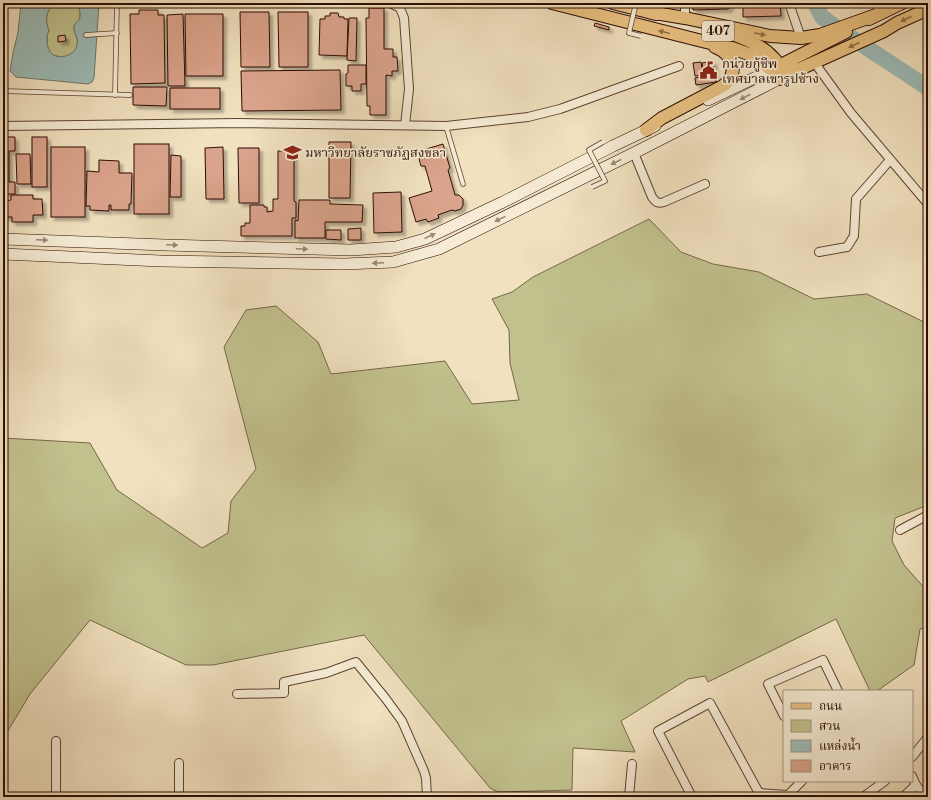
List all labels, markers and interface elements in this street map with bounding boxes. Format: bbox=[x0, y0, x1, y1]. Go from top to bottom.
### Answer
one-way arrow bbox=[900, 16, 911, 22]
road number: 407 bbox=[702, 21, 734, 41]
one-way arrow bbox=[658, 28, 670, 34]
one-way arrow bbox=[754, 32, 767, 38]
one-way arrow bbox=[848, 42, 859, 48]
place label: กน่วยกู้ชีพ เทศบาลเขารูปช้าง bbox=[722, 56, 819, 87]
public building icon: กน่วยกู้ชีพ เทศบาลเขารูปช้าง bbox=[699, 60, 719, 80]
one-way arrow bbox=[739, 93, 750, 100]
school or university icon: มหาวิทยาลัยราชภัฏสงขลา bbox=[282, 142, 302, 162]
place label: มหาวิทยาลัยราชภัฏสงขลา bbox=[305, 145, 446, 161]
one-way arrow bbox=[611, 159, 622, 165]
one-way arrow bbox=[494, 216, 505, 222]
one-way arrow bbox=[424, 233, 436, 240]
one-way arrow bbox=[36, 237, 48, 244]
one-way arrow bbox=[166, 242, 178, 249]
one-way arrow bbox=[296, 246, 309, 252]
one-way arrow bbox=[372, 259, 384, 266]
legend bbox=[783, 690, 913, 782]
text: ถนน bbox=[819, 699, 842, 714]
text: สวน bbox=[819, 719, 841, 734]
text: แหล่งน้ำ bbox=[819, 737, 861, 754]
text: อาคาร bbox=[819, 759, 851, 774]

